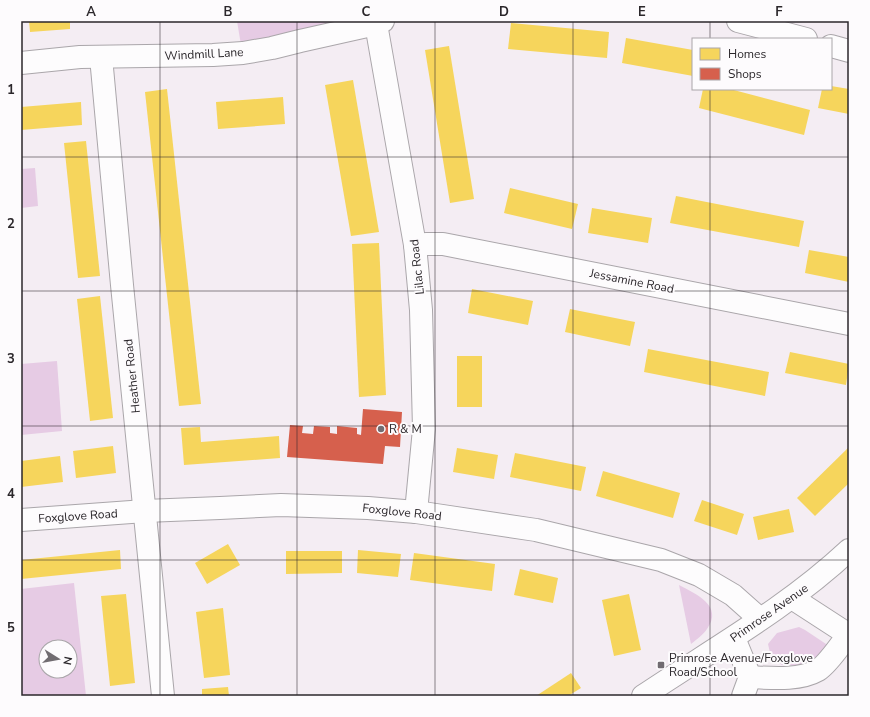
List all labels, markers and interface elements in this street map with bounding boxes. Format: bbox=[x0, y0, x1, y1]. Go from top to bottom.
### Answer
text: A bbox=[86, 3, 96, 21]
text: B bbox=[224, 3, 233, 21]
text: C bbox=[362, 3, 371, 21]
text: D bbox=[499, 3, 509, 21]
text: E bbox=[638, 3, 646, 21]
text: F bbox=[775, 3, 783, 21]
legend bbox=[692, 38, 832, 90]
street label: Windmill Lane bbox=[164, 44, 244, 64]
text: Homes bbox=[728, 46, 766, 62]
text: Shops bbox=[728, 66, 762, 82]
text: 1 bbox=[7, 81, 15, 99]
text: 2 bbox=[7, 215, 15, 233]
street label: Lilac Road bbox=[406, 238, 428, 296]
street label: Jessamine Road bbox=[588, 265, 675, 297]
street label: Heather Road bbox=[120, 338, 144, 414]
text: 3 bbox=[7, 350, 15, 368]
place label: R & M bbox=[389, 421, 422, 437]
marker: R & M bbox=[376, 424, 386, 434]
text: 4 bbox=[7, 485, 15, 503]
street label: Foxglove Road bbox=[362, 500, 442, 524]
street label: Foxglove Road bbox=[38, 505, 118, 527]
street label: Primrose Avenue bbox=[727, 580, 811, 646]
text: 5 bbox=[7, 619, 15, 637]
north arrow bbox=[38, 639, 78, 679]
place label: Primrose Avenue/Foxglove Road/School bbox=[669, 650, 813, 680]
text: N bbox=[59, 655, 75, 666]
marker: Primrose Avenue/Foxglove Road/School bbox=[656, 660, 666, 670]

